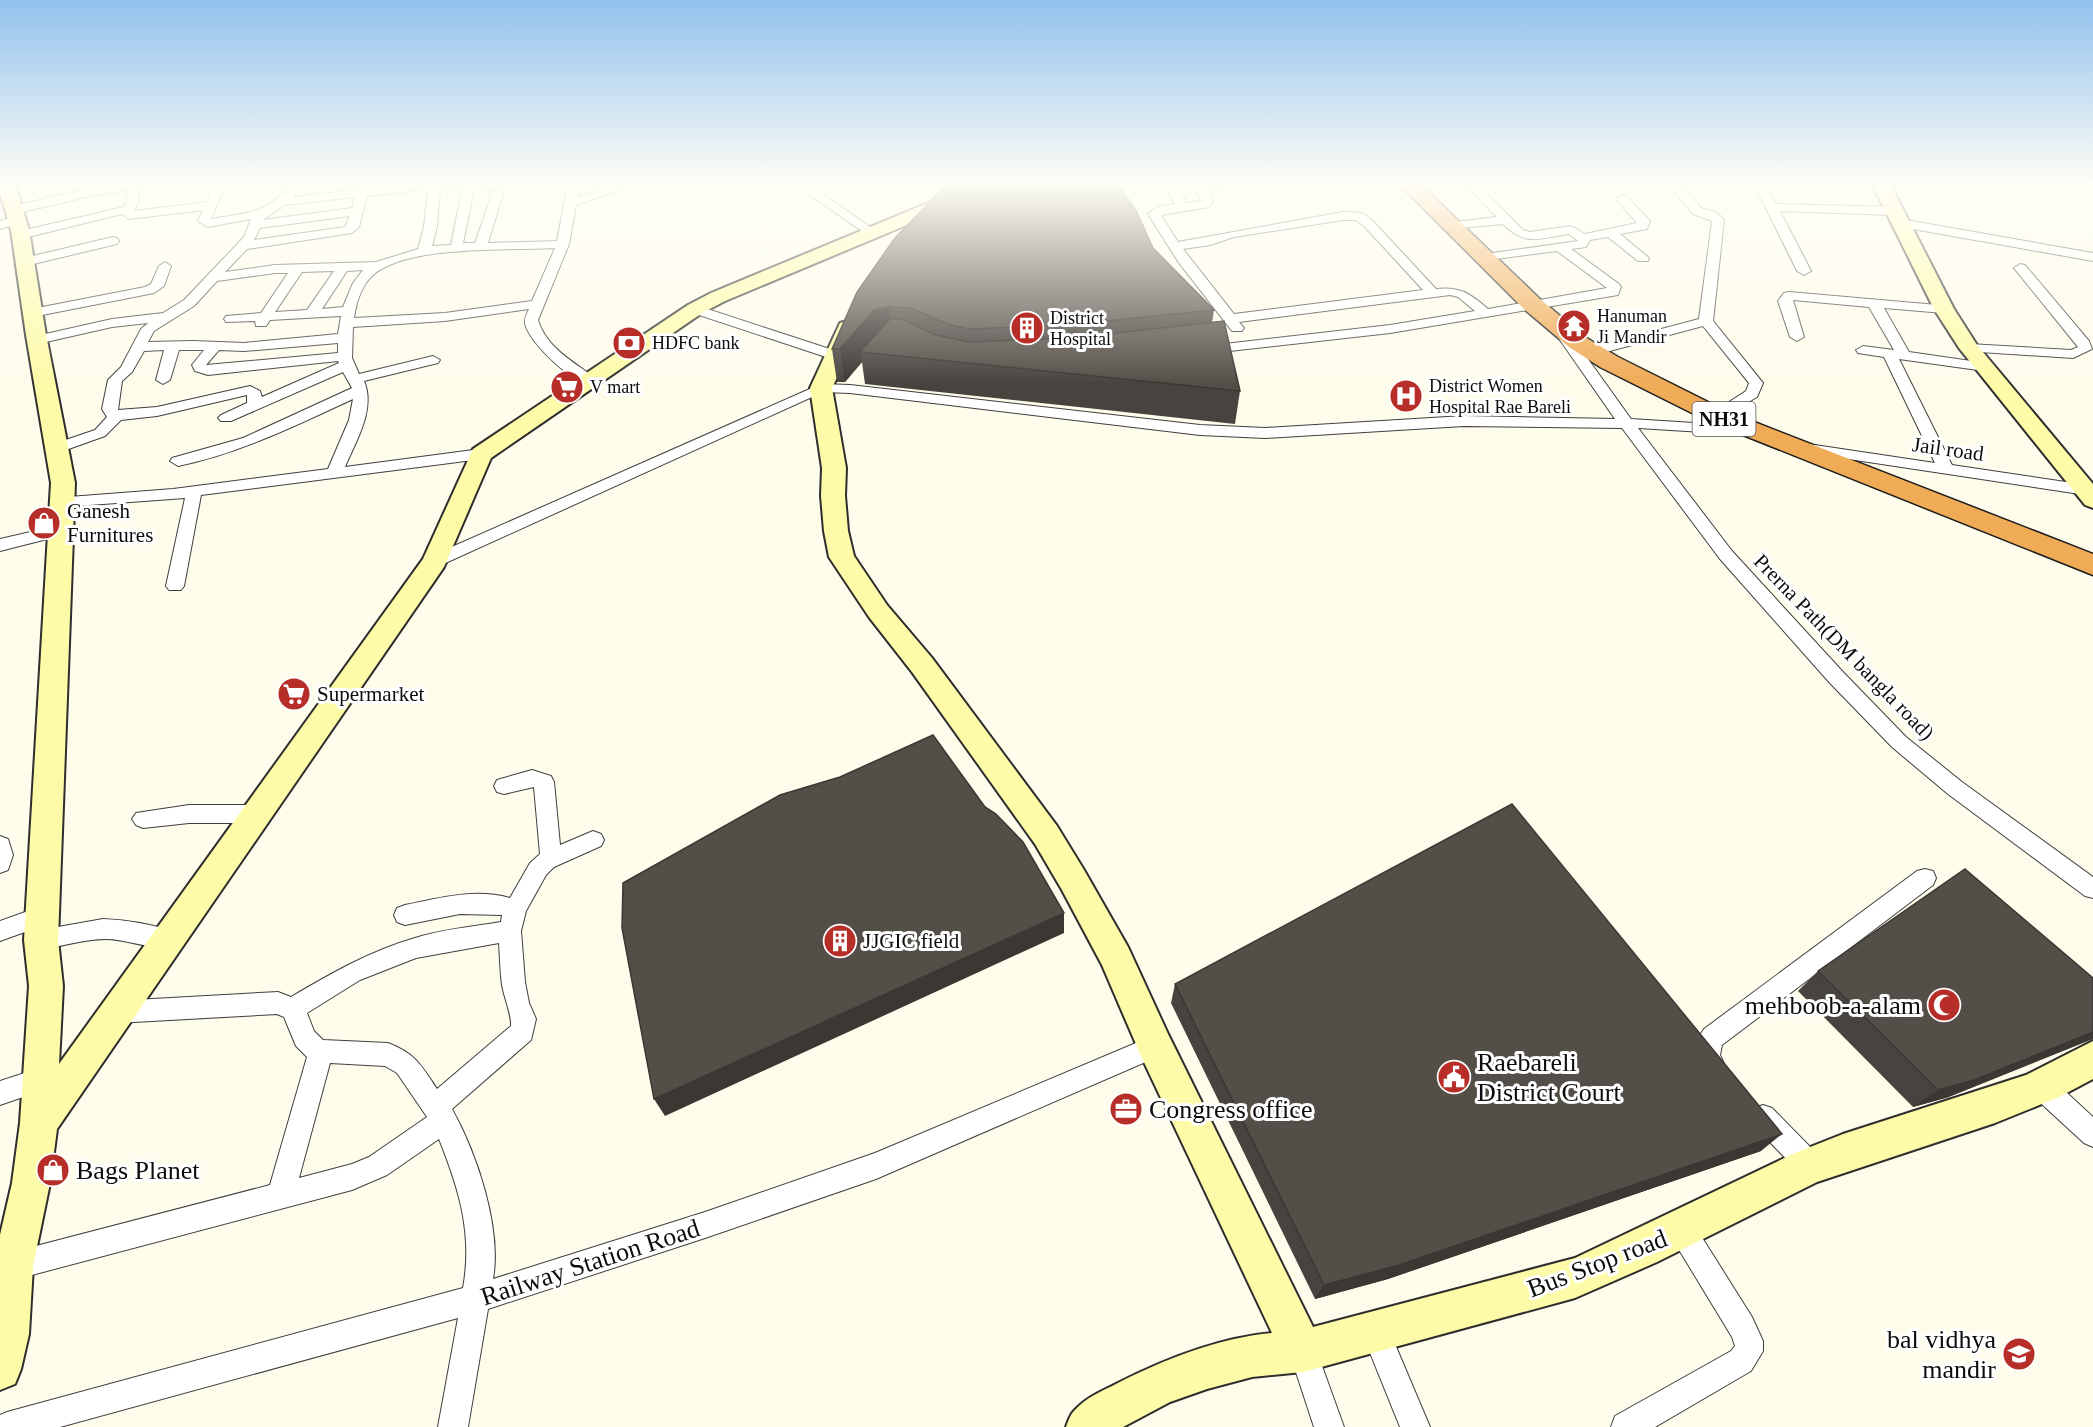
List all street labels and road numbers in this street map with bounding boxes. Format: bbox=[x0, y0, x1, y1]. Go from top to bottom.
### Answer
road number: NH31 bbox=[1692, 402, 1756, 436]
street label: Jail road bbox=[1911, 432, 1986, 466]
street label: Prerna Path(DM bangla road) bbox=[1749, 549, 1939, 745]
street label: Railway Station Road bbox=[477, 1213, 703, 1312]
street label: Bus Stop road bbox=[1523, 1224, 1671, 1303]

